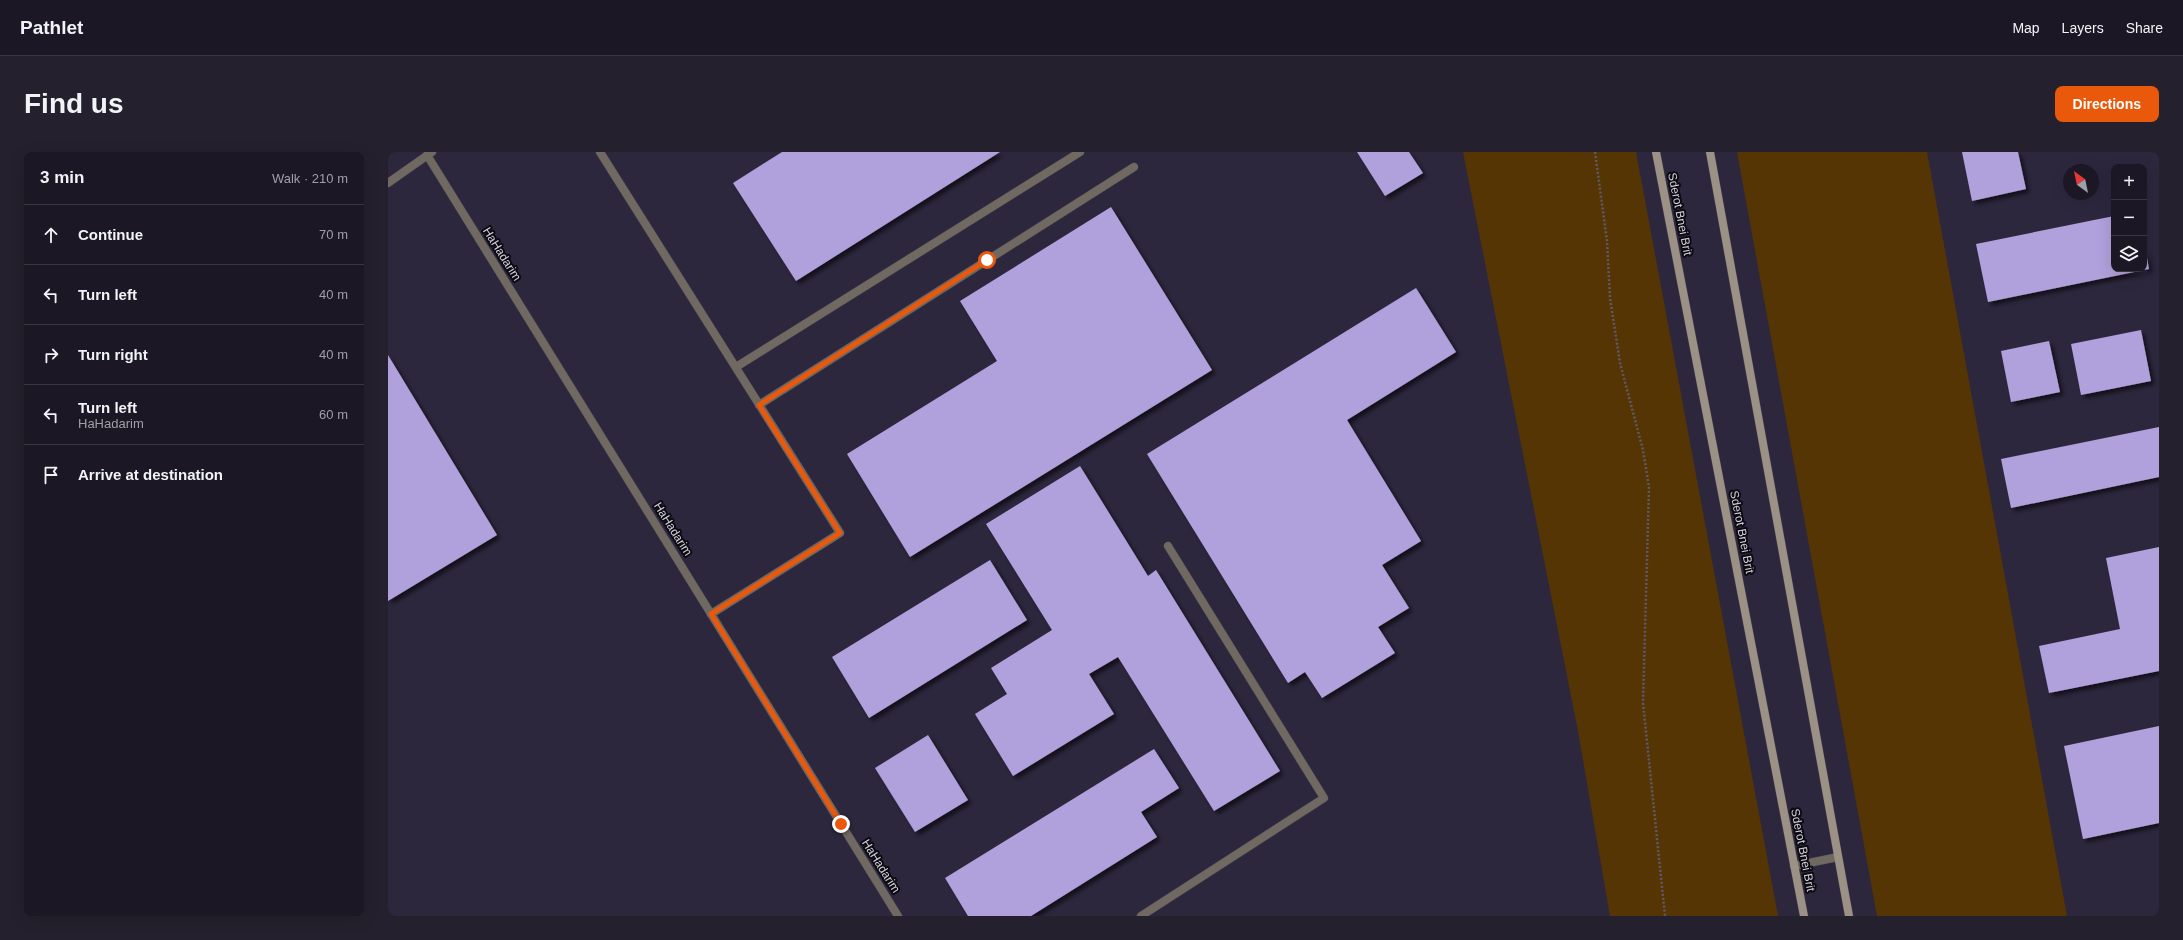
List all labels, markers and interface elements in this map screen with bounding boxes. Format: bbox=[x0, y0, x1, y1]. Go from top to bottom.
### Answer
text: Pathlet bbox=[20, 17, 83, 38]
text: Map bbox=[2012, 20, 2040, 36]
text: Layers bbox=[2062, 20, 2104, 36]
text: Share bbox=[2126, 20, 2163, 36]
button: Directions bbox=[2055, 86, 2159, 122]
text: Find us bbox=[24, 88, 124, 119]
north arrow bbox=[2063, 164, 2099, 200]
map controls bbox=[2111, 164, 2147, 272]
button: + bbox=[2111, 164, 2147, 200]
text: 3 min bbox=[40, 168, 84, 187]
text: Walk · 210 m bbox=[272, 171, 348, 186]
street label: Sderot Bnei Brit bbox=[1665, 171, 1695, 257]
button: − bbox=[2111, 200, 2147, 236]
icon: ahead bbox=[40, 224, 62, 246]
street label: HaHadarim bbox=[480, 225, 524, 283]
text: Continue bbox=[78, 226, 143, 243]
text: 70 m bbox=[319, 227, 348, 242]
button: layers bbox=[2111, 236, 2147, 272]
route start bbox=[978, 251, 996, 269]
icon: left bbox=[40, 284, 62, 306]
text: Turn left bbox=[78, 286, 137, 303]
text: 40 m bbox=[319, 287, 348, 302]
icon: right bbox=[40, 344, 62, 366]
text: Turn right bbox=[78, 346, 148, 363]
text: 40 m bbox=[319, 347, 348, 362]
text: Turn left bbox=[78, 399, 137, 416]
icon: left bbox=[40, 404, 62, 426]
text: 60 m bbox=[319, 407, 348, 422]
text: HaHadarim bbox=[78, 416, 144, 431]
icon: arrive bbox=[40, 464, 62, 486]
text: Arrive at destination bbox=[78, 466, 223, 483]
street label: Sderot Bnei Brit bbox=[1727, 489, 1757, 575]
street label: HaHadarim bbox=[651, 500, 695, 558]
street label: Sderot Bnei Brit bbox=[1788, 807, 1818, 893]
route end bbox=[832, 815, 850, 833]
street label: HaHadarim bbox=[859, 837, 903, 895]

